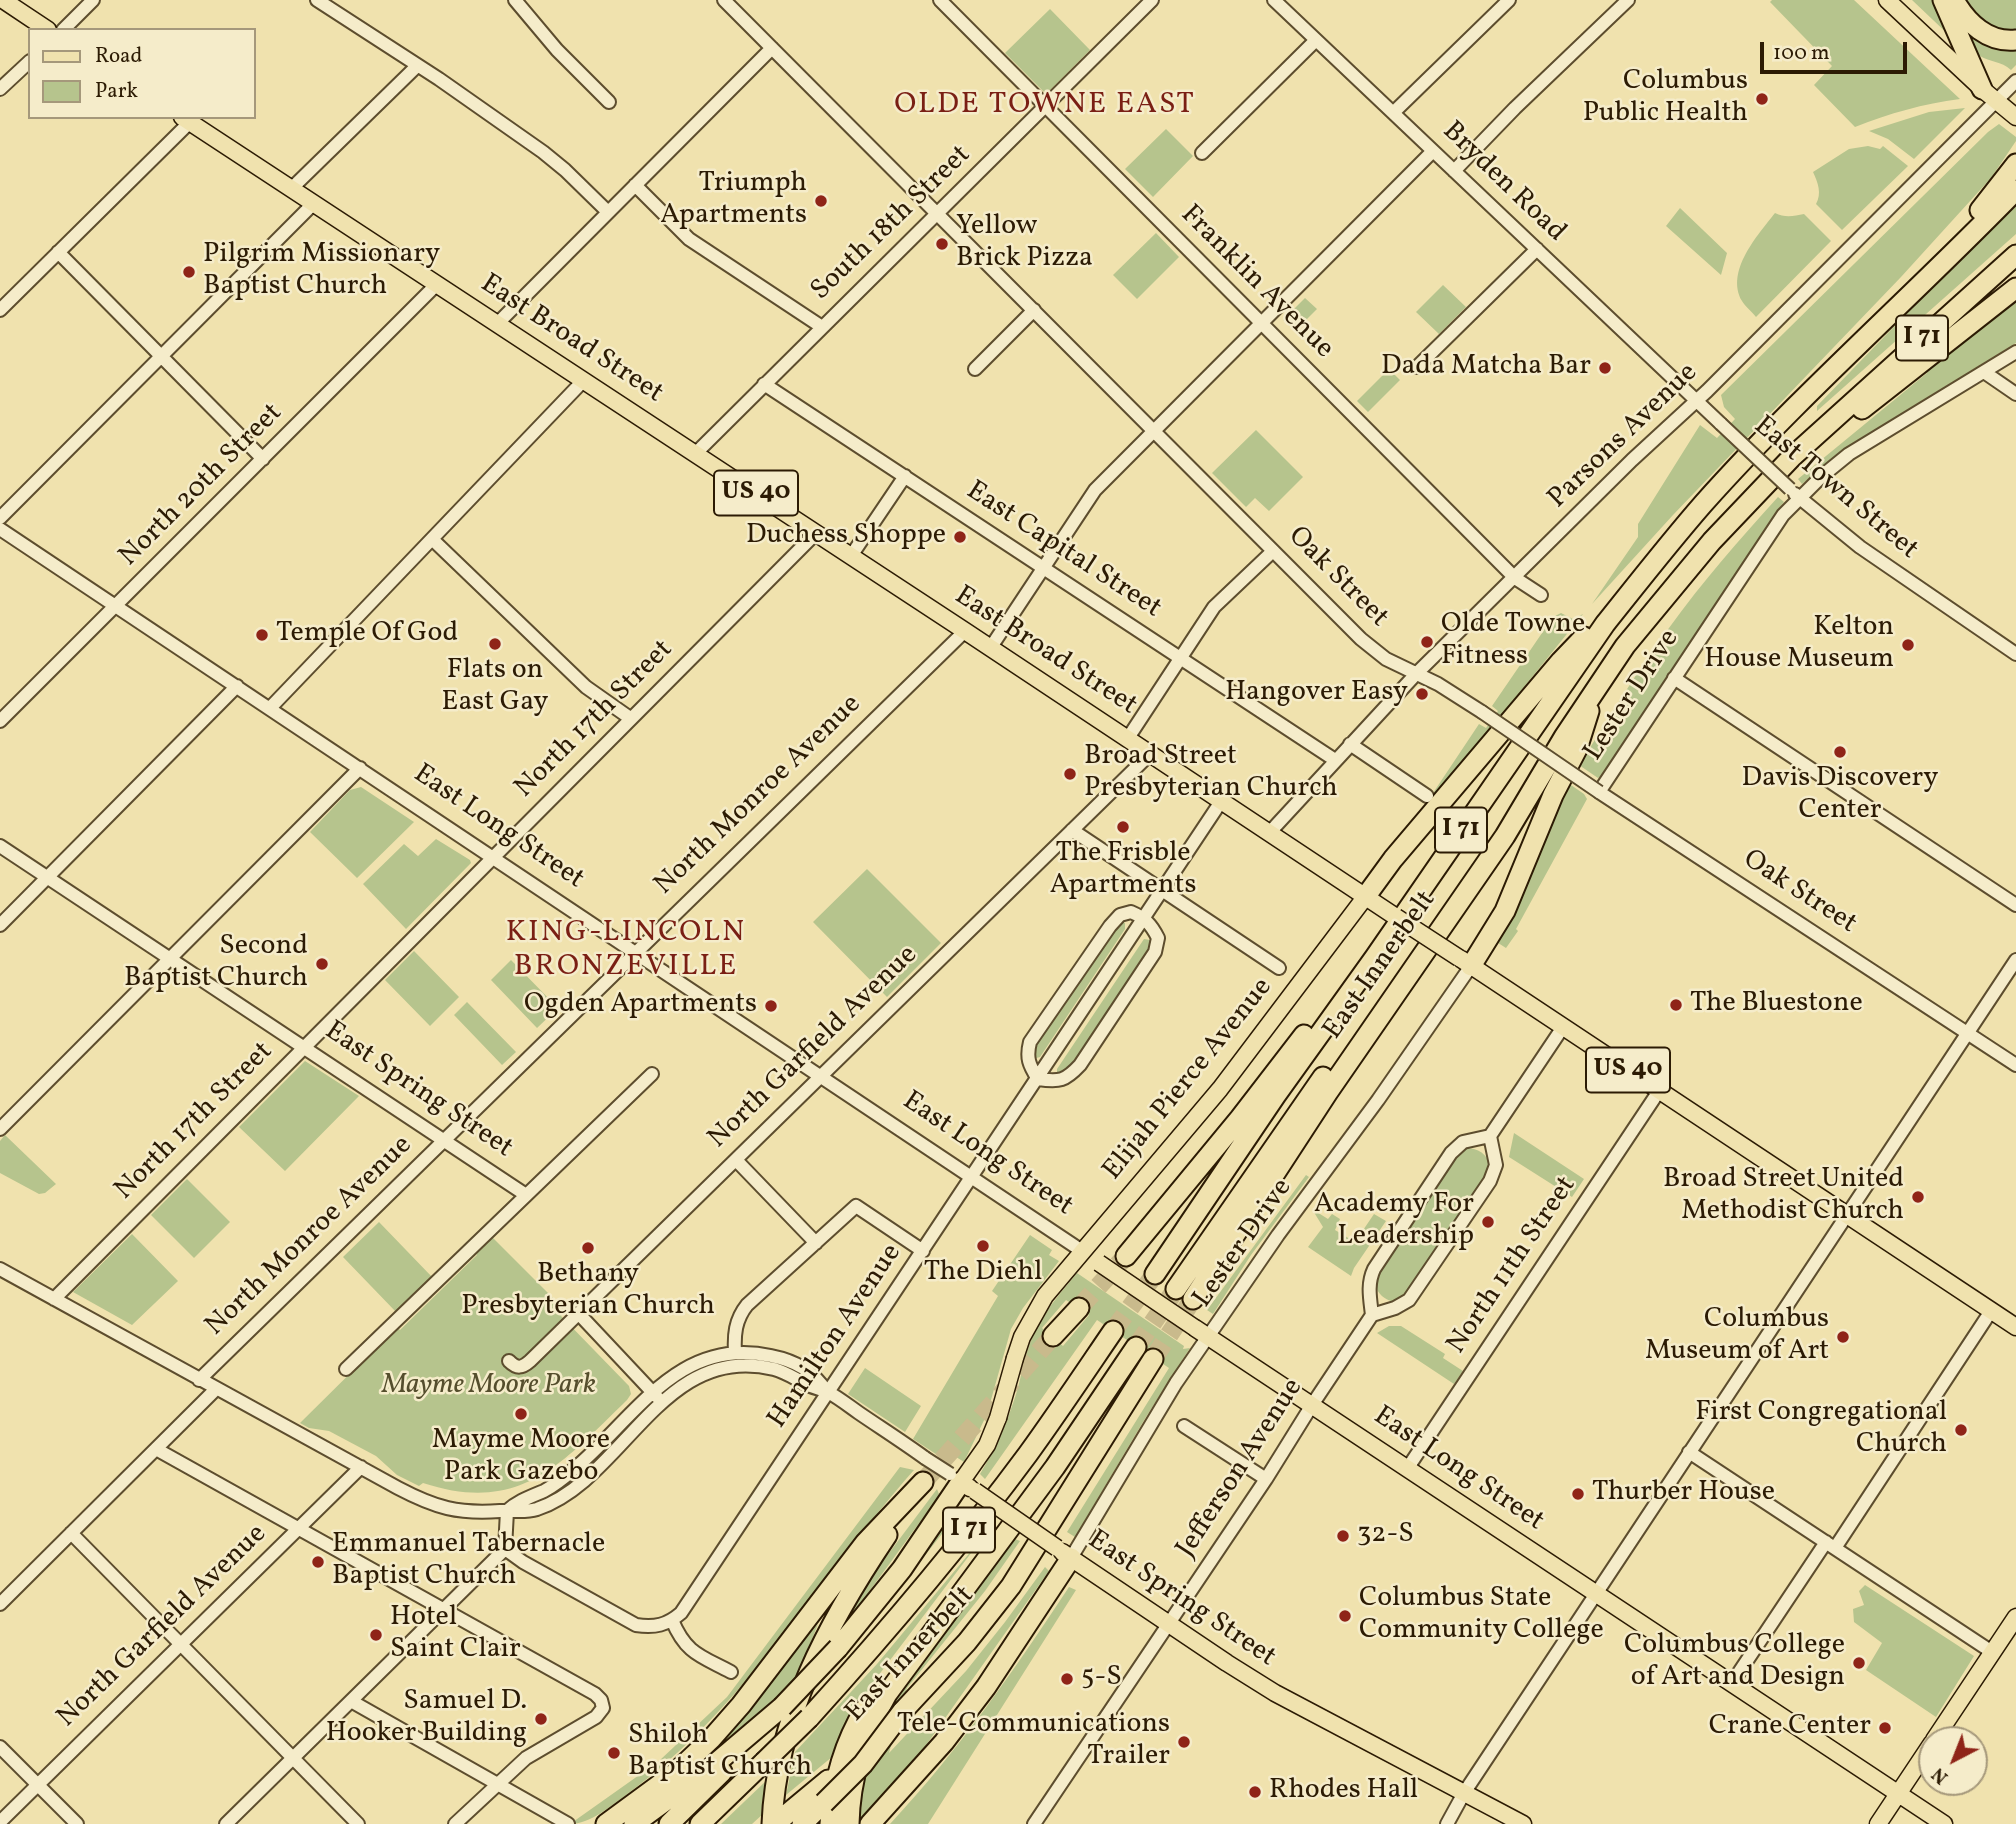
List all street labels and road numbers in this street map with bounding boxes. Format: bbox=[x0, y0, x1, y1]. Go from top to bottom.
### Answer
street label: Bryden Road bbox=[1434, 116, 1572, 250]
street label: South 18th Street bbox=[805, 139, 979, 309]
street label: Franklin Avenue bbox=[1172, 199, 1340, 367]
street label: East Broad Street bbox=[473, 268, 669, 412]
road number: I 71 bbox=[1896, 316, 1948, 360]
street label: Parsons Avenue bbox=[1542, 357, 1706, 517]
street label: North 20th Street bbox=[114, 398, 290, 574]
street label: East Town Street bbox=[1746, 410, 1924, 568]
road number: US 40 bbox=[714, 471, 798, 516]
street label: East Capital Street bbox=[959, 475, 1167, 627]
street label: Oak Street bbox=[1280, 521, 1394, 635]
street label: East Broad Street bbox=[947, 580, 1143, 724]
street label: Lester Drive bbox=[1578, 624, 1688, 768]
street label: North 17th Street bbox=[509, 634, 681, 806]
street label: North Monroe Avenue bbox=[649, 689, 869, 903]
street label: East Long Street bbox=[406, 758, 590, 898]
road number: I 71 bbox=[1435, 808, 1487, 852]
street label: Oak Street bbox=[1736, 844, 1862, 942]
street label: East Innerbelt bbox=[1318, 885, 1444, 1047]
street label: North Garfield Avenue bbox=[702, 939, 926, 1157]
street label: Elijah Pierce Avenue bbox=[1097, 972, 1281, 1188]
street label: East Spring Street bbox=[317, 1016, 519, 1166]
street label: North 17th Street bbox=[109, 1036, 281, 1208]
road number: US 40 bbox=[1586, 1048, 1670, 1092]
street label: East Long Street bbox=[895, 1085, 1079, 1225]
street label: North Monroe Avenue bbox=[200, 1130, 420, 1344]
street label: North 11th Street bbox=[1441, 1171, 1585, 1361]
street label: Lester Drive bbox=[1187, 1173, 1301, 1315]
street label: Hamilton Avenue bbox=[762, 1239, 910, 1435]
street label: Jefferson Avenue bbox=[1171, 1373, 1311, 1565]
street label: East Long Street bbox=[1366, 1400, 1550, 1540]
road number: I 71 bbox=[943, 1508, 995, 1553]
street label: North Garfield Avenue bbox=[51, 1518, 275, 1736]
street label: East Spring Street bbox=[1080, 1525, 1282, 1675]
street label: East Innerbelt bbox=[840, 1580, 982, 1730]

